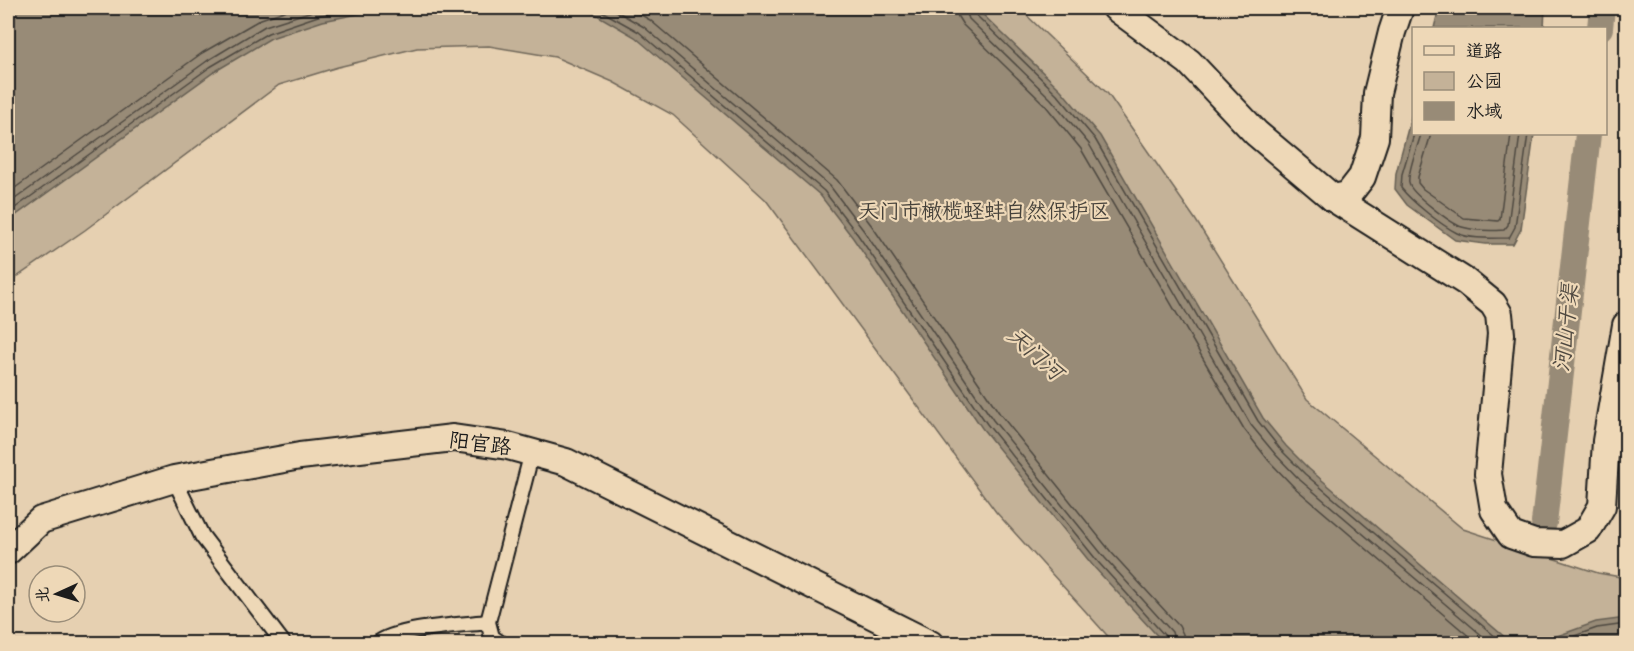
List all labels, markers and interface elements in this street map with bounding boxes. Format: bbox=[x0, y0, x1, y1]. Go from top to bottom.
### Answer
legend bbox=[1412, 27, 1607, 135]
text: 道路 bbox=[1466, 40, 1502, 63]
text: 公园 bbox=[1466, 70, 1502, 93]
text: 水域 bbox=[1466, 100, 1502, 123]
park label: 天门市橄榄蛏蚌自然保护区 bbox=[858, 198, 1110, 225]
water label: 河山干渠 bbox=[1547, 281, 1585, 373]
water label: 天门河 bbox=[1001, 322, 1071, 388]
street label: 阳官路 bbox=[447, 427, 513, 461]
north arrow bbox=[27, 564, 87, 624]
text: 北 bbox=[32, 586, 54, 604]

